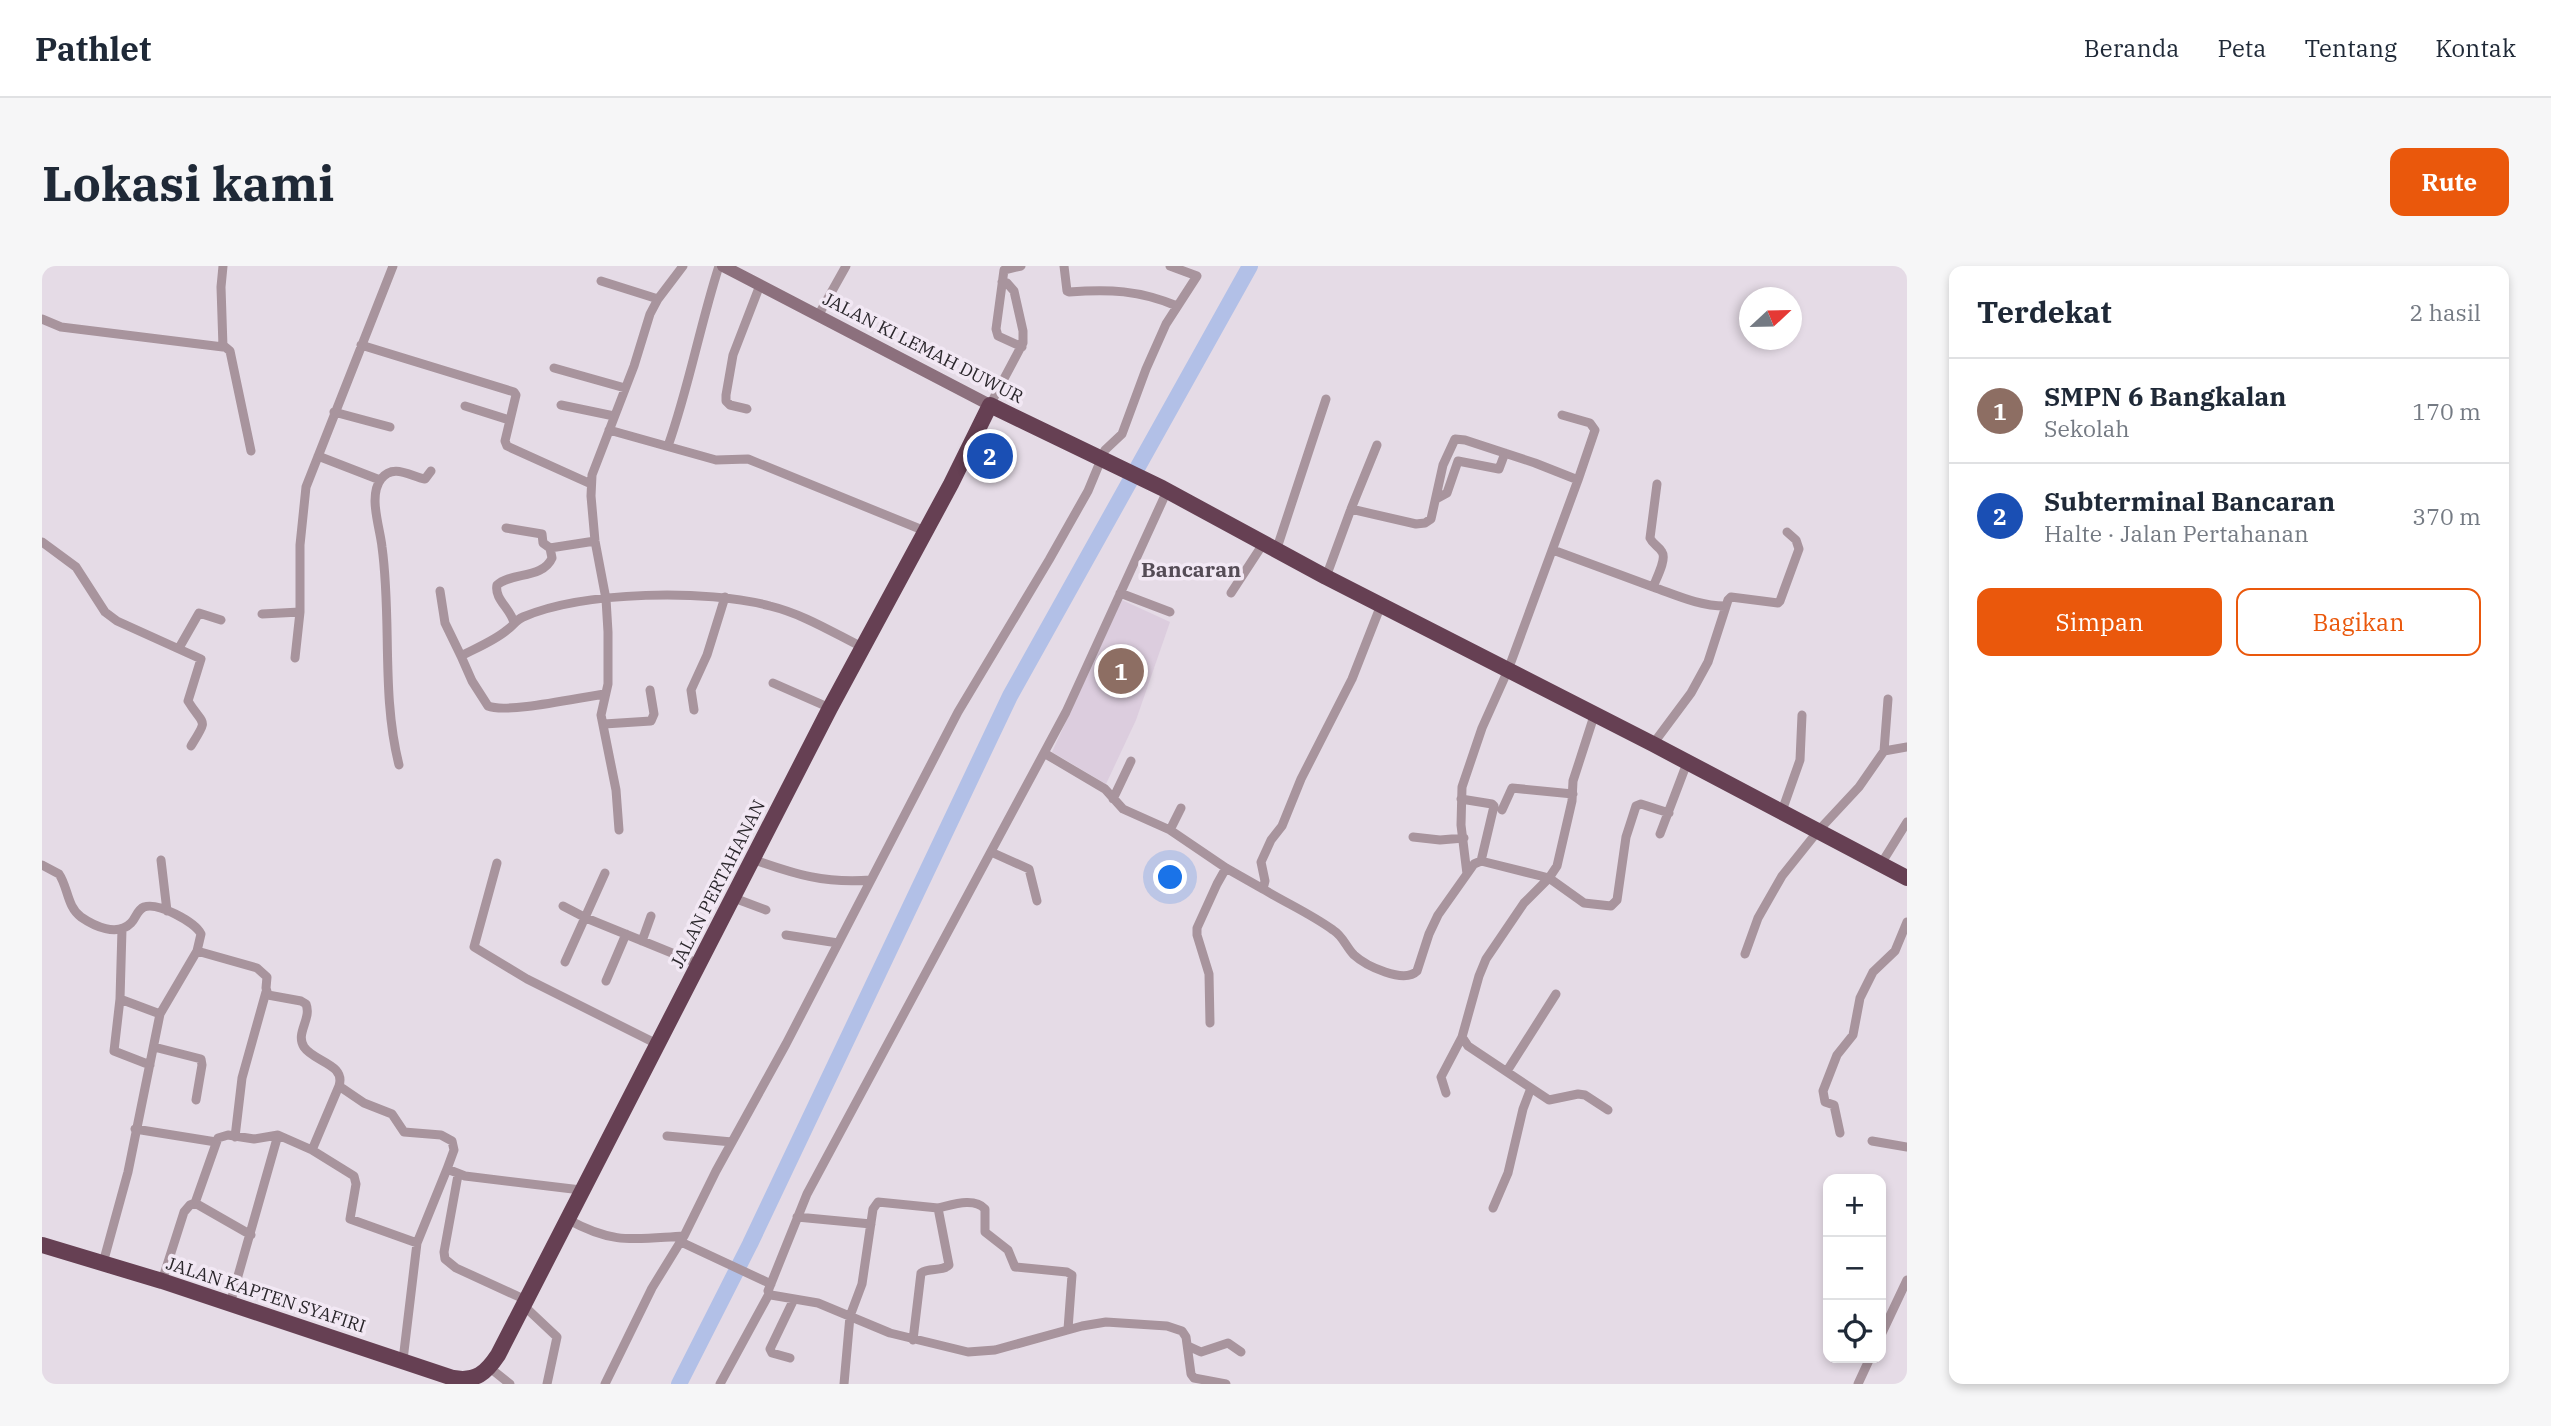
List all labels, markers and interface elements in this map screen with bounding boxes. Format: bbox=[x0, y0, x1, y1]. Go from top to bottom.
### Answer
text: Pathlet bbox=[35, 27, 151, 70]
text: Beranda bbox=[2084, 32, 2179, 64]
text: Peta bbox=[2217, 32, 2266, 64]
text: Tentang bbox=[2304, 32, 2397, 64]
text: Kontak bbox=[2435, 32, 2516, 64]
button: Rute bbox=[2390, 148, 2509, 216]
text: Lokasi kami bbox=[42, 151, 334, 214]
street label: JALAN KI LEMAH DUWUR bbox=[819, 287, 1027, 408]
north arrow bbox=[1739, 287, 1802, 350]
text: Terdekat bbox=[1977, 292, 2112, 331]
text: 2 hasil bbox=[2410, 297, 2481, 327]
text: SMPN 6 Bangkalan bbox=[2044, 379, 2287, 413]
text: 1 bbox=[1993, 396, 2007, 426]
text: 170 m bbox=[2412, 396, 2481, 426]
text: Sekolah bbox=[2044, 413, 2130, 443]
pin: 2 bbox=[967, 430, 1013, 482]
text: Subterminal Bancaran bbox=[2044, 484, 2335, 518]
text: 2 bbox=[1993, 501, 2007, 531]
text: 370 m bbox=[2412, 501, 2481, 531]
text: Halte · Jalan Pertahanan bbox=[2044, 518, 2309, 548]
district label: Bancaran bbox=[1141, 555, 1241, 583]
button: Simpan bbox=[1977, 588, 2222, 656]
button: Bagikan bbox=[2236, 588, 2481, 656]
pin: 1 bbox=[1098, 645, 1144, 697]
street label: JALAN PERTAHANAN bbox=[665, 796, 770, 972]
your location bbox=[1153, 860, 1187, 894]
map controls bbox=[1823, 1174, 1886, 1363]
button: + bbox=[1823, 1174, 1886, 1237]
button: − bbox=[1823, 1237, 1886, 1300]
street label: JALAN KAPTEN SYAFIRI bbox=[164, 1251, 369, 1338]
button: locate bbox=[1823, 1300, 1886, 1363]

